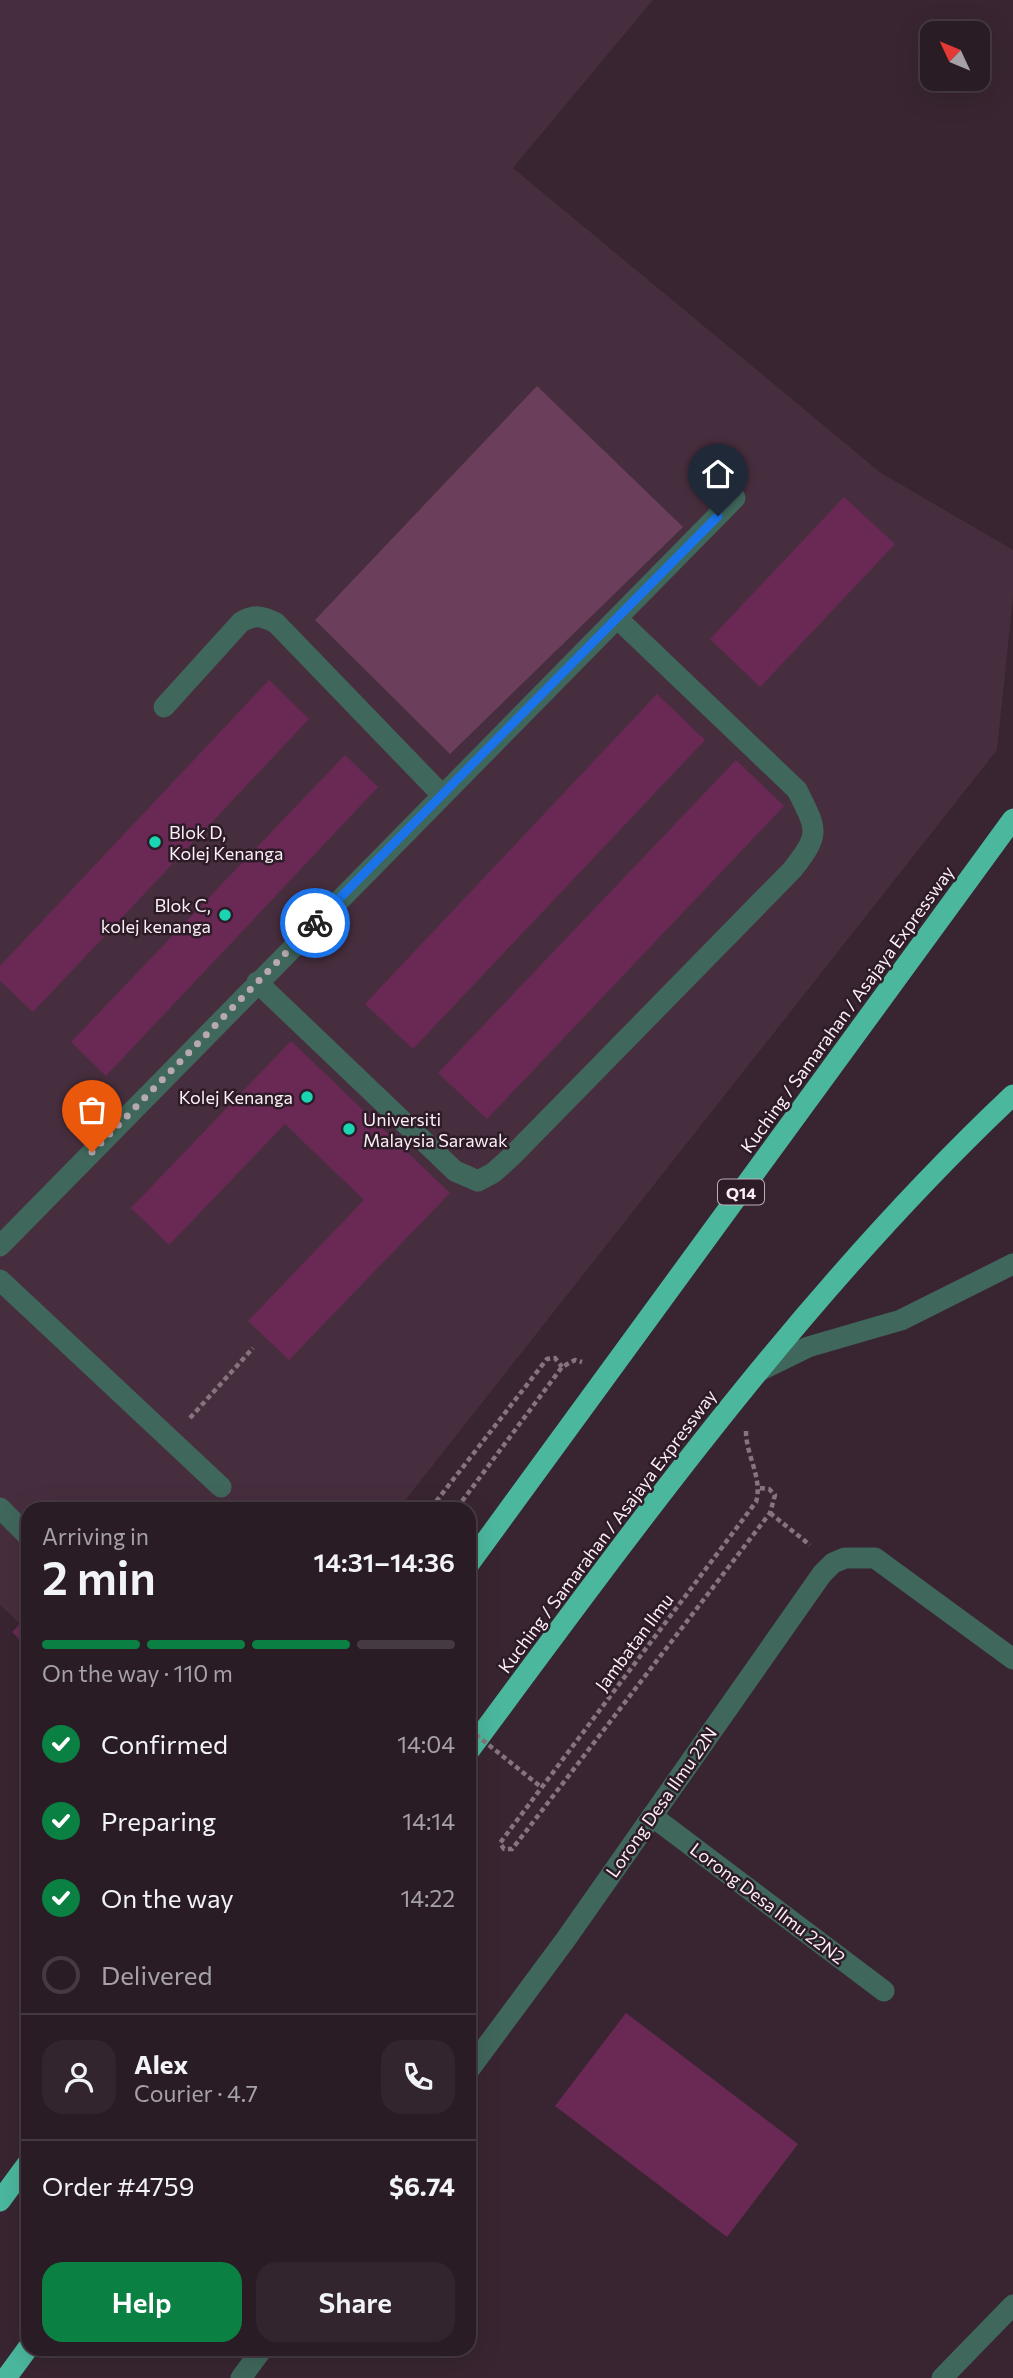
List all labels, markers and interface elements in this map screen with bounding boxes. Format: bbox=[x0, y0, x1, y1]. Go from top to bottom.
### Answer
north arrow bbox=[920, 21, 990, 91]
map controls bbox=[920, 21, 990, 91]
pin bbox=[688, 444, 748, 516]
icon: home bbox=[699, 455, 737, 493]
place label: Blok D, Kolej Kenanga bbox=[169, 821, 283, 864]
marker: Blok D, Kolej Kenanga bbox=[147, 834, 163, 850]
street label: Kuching / Samarahan / Asajaya Expressway bbox=[735, 861, 959, 1157]
courier bbox=[280, 888, 350, 958]
place label: Blok C, kolej kenanga bbox=[101, 894, 211, 937]
icon: bike bbox=[296, 904, 334, 942]
marker: Blok C, kolej kenanga bbox=[217, 907, 233, 923]
pin bbox=[62, 1080, 122, 1152]
place label: Kolej Kenanga bbox=[179, 1086, 293, 1108]
marker: Kolej Kenanga bbox=[299, 1089, 315, 1105]
icon: bag bbox=[73, 1091, 111, 1129]
place label: Universiti Malaysia Sarawak bbox=[363, 1108, 508, 1151]
marker: Universiti Malaysia Sarawak bbox=[341, 1121, 357, 1137]
road number: Q14 bbox=[718, 1180, 764, 1204]
street label: Kuching / Samarahan / Asajaya Expressway bbox=[493, 1385, 721, 1677]
text: Arriving in bbox=[42, 1522, 149, 1550]
text: 14:31–14:36 bbox=[314, 1546, 455, 1577]
text: 2 min bbox=[42, 1548, 156, 1604]
street label: Jambatan Ilmu bbox=[590, 1589, 678, 1695]
text: On the way · 110 m bbox=[42, 1659, 233, 1687]
street label: Lorong Desa Ilmu 22N bbox=[601, 1723, 721, 1881]
icon: check bbox=[42, 1725, 80, 1763]
text: Confirmed bbox=[101, 1728, 228, 1759]
text: 14:04 bbox=[397, 1730, 455, 1758]
icon: check bbox=[42, 1802, 80, 1840]
text: Preparing bbox=[101, 1805, 216, 1836]
text: 14:14 bbox=[402, 1807, 455, 1835]
street label: Lorong Desa Ilmu 22N2 bbox=[686, 1838, 850, 1968]
icon: check bbox=[42, 1879, 80, 1917]
text: On the way bbox=[101, 1882, 234, 1913]
text: 14:22 bbox=[400, 1884, 455, 1912]
text: Delivered bbox=[101, 1959, 212, 1990]
button: person bbox=[42, 2040, 116, 2114]
button: phone bbox=[381, 2040, 455, 2114]
text: Alex bbox=[134, 2048, 188, 2079]
text: Courier · 4.7 bbox=[134, 2079, 258, 2107]
text: Order #4759 bbox=[42, 2170, 195, 2201]
text: $6.74 bbox=[389, 2170, 455, 2201]
button: Help bbox=[42, 2262, 242, 2342]
button: Share bbox=[256, 2262, 455, 2342]

